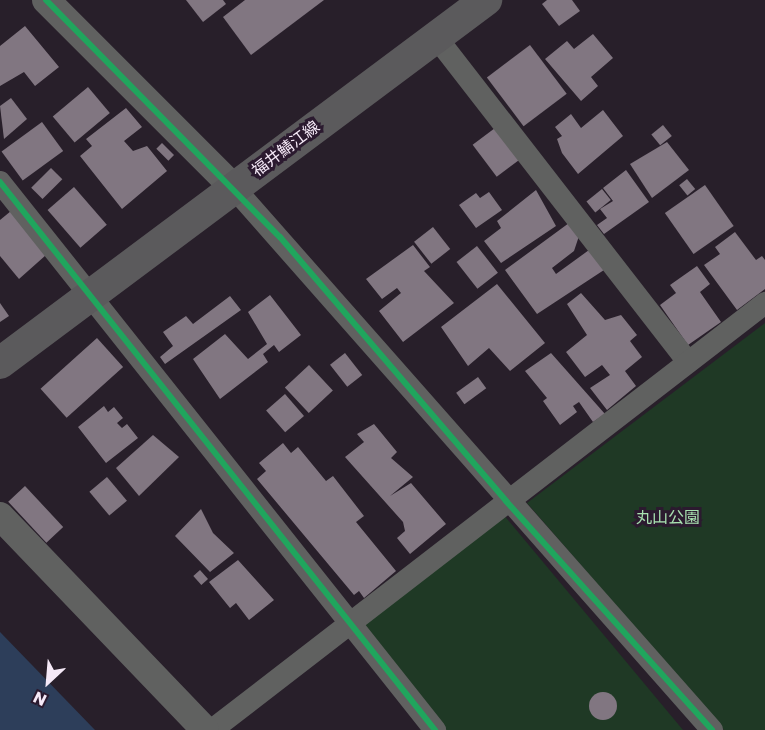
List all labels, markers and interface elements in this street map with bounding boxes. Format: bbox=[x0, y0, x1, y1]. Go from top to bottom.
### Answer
street label: 福井鯖江線 bbox=[248, 117, 324, 181]
park label: 丸山公園 bbox=[636, 508, 700, 528]
north arrow bbox=[18, 652, 78, 712]
text: N bbox=[29, 686, 50, 712]

